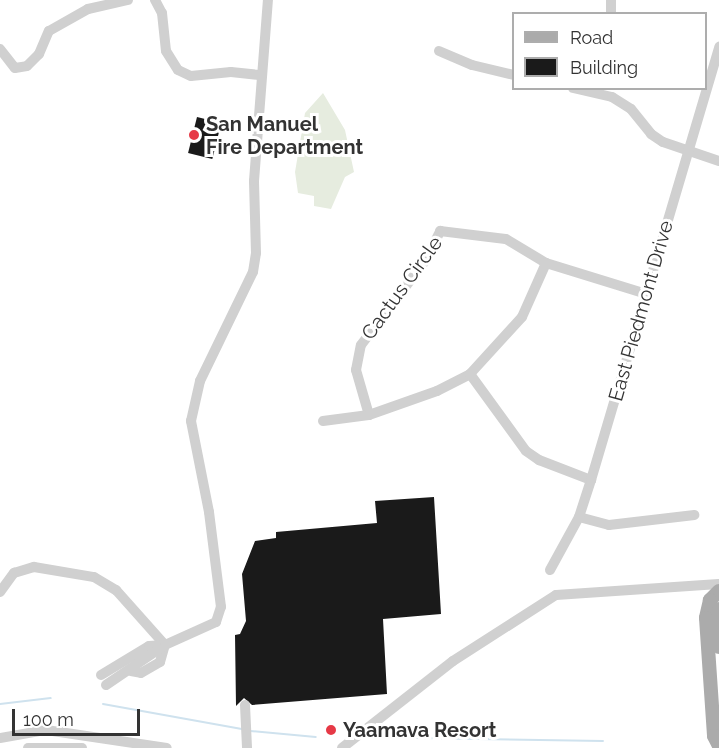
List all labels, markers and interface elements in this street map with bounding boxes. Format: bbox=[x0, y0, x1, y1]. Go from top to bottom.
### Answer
legend bbox=[512, 12, 707, 90]
text: Road bbox=[570, 27, 613, 48]
text: Building bbox=[570, 57, 638, 78]
place label: San Manuel Fire Department bbox=[206, 112, 363, 159]
marker: San Manuel Fire Department bbox=[187, 128, 201, 142]
street label: East Piedmont Drive bbox=[604, 218, 678, 404]
street label: Cactus Circle bbox=[356, 232, 448, 344]
scale bar bbox=[15, 697, 142, 735]
text: 100 m bbox=[23, 709, 74, 730]
place label: Yaamava Resort bbox=[343, 718, 496, 742]
marker: Yaamava Resort bbox=[324, 723, 338, 737]

